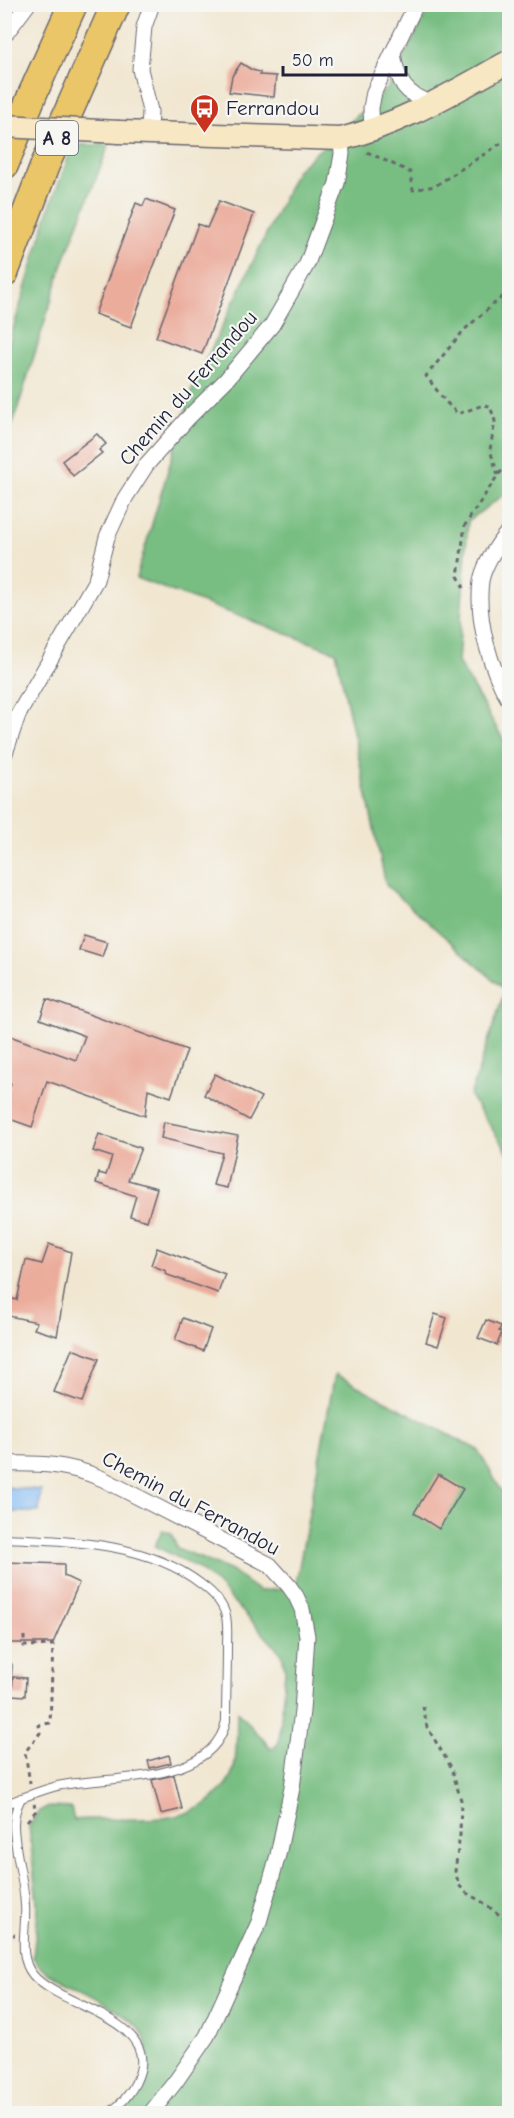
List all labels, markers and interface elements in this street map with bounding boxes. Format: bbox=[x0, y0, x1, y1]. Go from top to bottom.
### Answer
scale bar bbox=[283, 39, 406, 77]
text: 50 m bbox=[292, 50, 334, 71]
bus stop icon: Ferrandou bbox=[189, 92, 221, 134]
place label: Ferrandou bbox=[226, 96, 319, 120]
road number: A 8 bbox=[36, 121, 78, 155]
street label: Chemin du Ferrandou bbox=[114, 306, 262, 470]
street label: Chemin du Ferrandou bbox=[98, 1446, 284, 1560]

